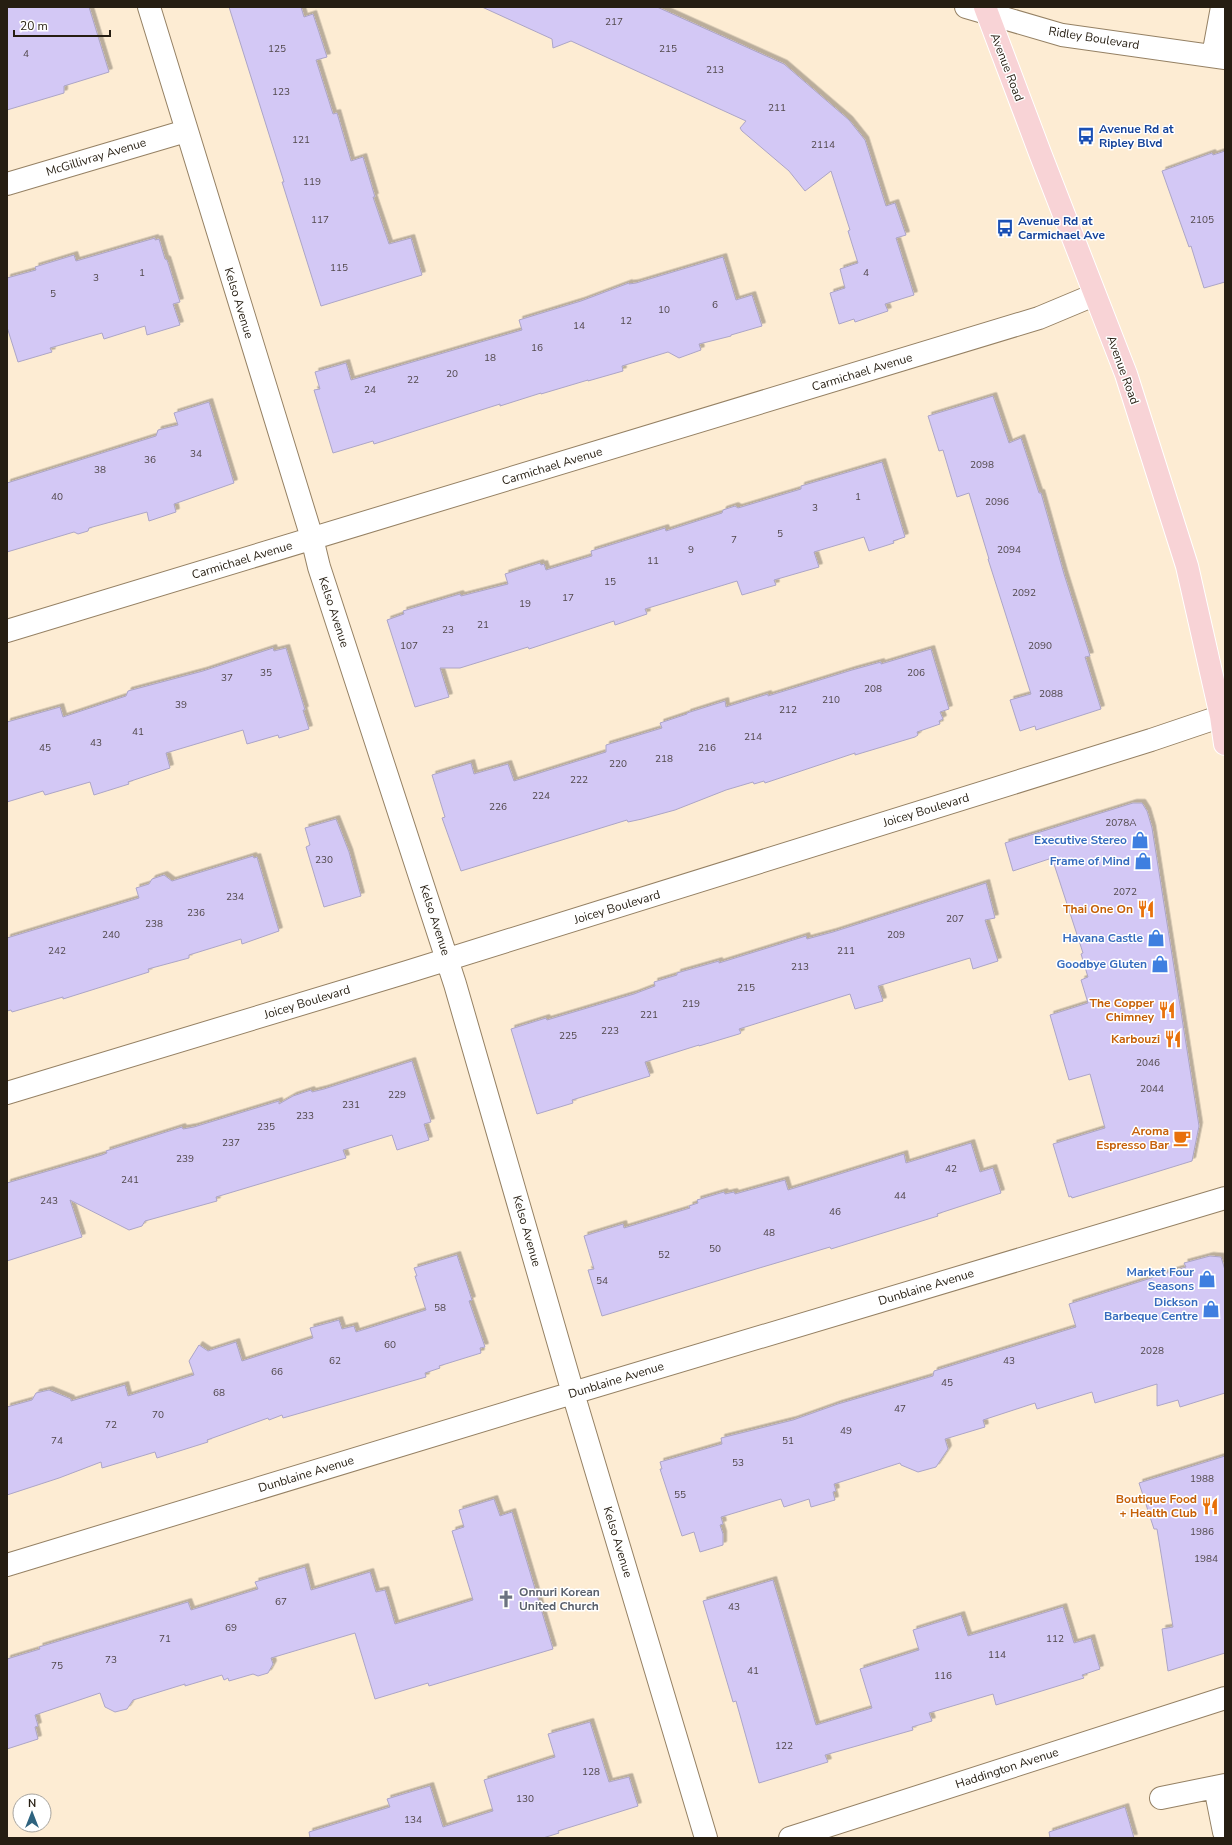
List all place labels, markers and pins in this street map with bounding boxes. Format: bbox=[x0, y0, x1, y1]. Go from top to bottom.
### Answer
place label: Avenue Rd at Ripley Blvd bbox=[1099, 121, 1174, 151]
bus stop icon: Avenue Rd at Ripley Blvd bbox=[1076, 126, 1096, 146]
place label: Avenue Rd at Carmichael Ave bbox=[1018, 213, 1105, 243]
bus stop icon: Avenue Rd at Carmichael Ave bbox=[995, 218, 1015, 238]
shop icon: Executive Stereo bbox=[1130, 830, 1150, 850]
place label: Executive Stereo bbox=[1034, 832, 1127, 848]
shop icon: Frame of Mind bbox=[1133, 851, 1153, 871]
place label: Frame of Mind bbox=[1050, 853, 1130, 869]
restaurant icon: Thai One On bbox=[1136, 899, 1156, 919]
place label: Thai One On bbox=[1063, 901, 1133, 917]
shop icon: Havana Castle bbox=[1146, 928, 1166, 948]
place label: Havana Castle bbox=[1062, 930, 1143, 946]
shop icon: Goodbye Gluten bbox=[1150, 954, 1170, 974]
place label: Goodbye Gluten bbox=[1056, 956, 1147, 972]
place label: The Copper Chimney bbox=[1090, 995, 1155, 1025]
restaurant icon: The Copper Chimney bbox=[1157, 1000, 1177, 1020]
restaurant icon: Karbouzi bbox=[1163, 1029, 1183, 1049]
place label: Karbouzi bbox=[1111, 1031, 1160, 1047]
place label: Aroma Espresso Bar bbox=[1096, 1123, 1169, 1153]
cafe icon: Aroma Espresso Bar bbox=[1172, 1128, 1192, 1148]
place label: Market Four Seasons bbox=[1127, 1264, 1194, 1294]
shop icon: Market Four Seasons bbox=[1197, 1269, 1217, 1289]
place label: Dickson Barbeque Centre bbox=[1104, 1294, 1198, 1324]
shop icon: Dickson Barbeque Centre bbox=[1201, 1299, 1221, 1319]
place label: Boutique Food + Health Club bbox=[1116, 1491, 1197, 1521]
restaurant icon: Boutique Food + Health Club bbox=[1200, 1496, 1220, 1516]
place label: Onnuri Korean United Church bbox=[519, 1584, 600, 1614]
church icon: Onnuri Korean United Church bbox=[496, 1589, 516, 1609]

